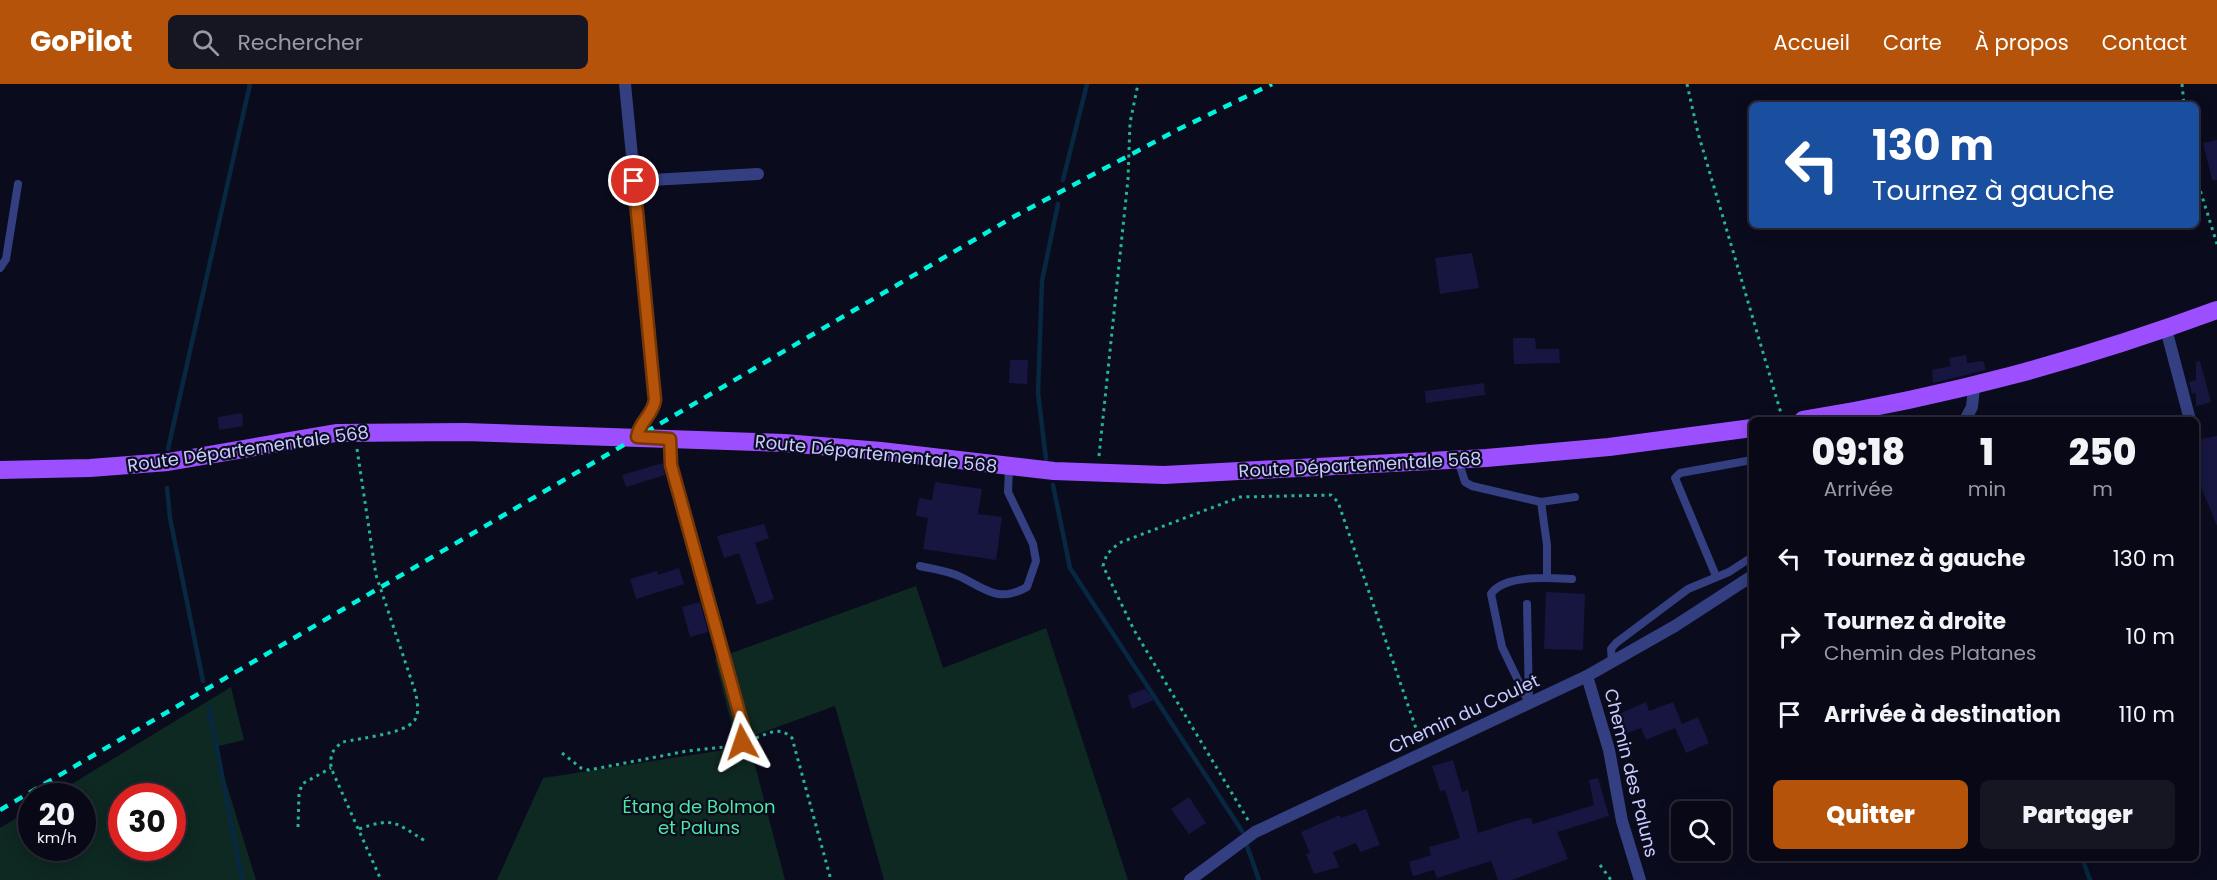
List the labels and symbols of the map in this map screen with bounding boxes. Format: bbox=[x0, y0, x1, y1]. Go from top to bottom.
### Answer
pin bbox=[608, 155, 659, 206]
street label: Route Départementale 568 bbox=[126, 419, 370, 478]
street label: Route Départementale 568 bbox=[754, 428, 998, 479]
street label: Route Départementale 568 bbox=[1238, 446, 1482, 483]
street label: Chemin du Coulet bbox=[1384, 668, 1543, 759]
street label: Chemin des Paluns bbox=[1598, 686, 1665, 860]
position arrow bbox=[710, 710, 774, 774]
speed limit sign: 30 bbox=[108, 783, 186, 861]
park label: Étang de Bolmon et Paluns bbox=[622, 794, 776, 840]

